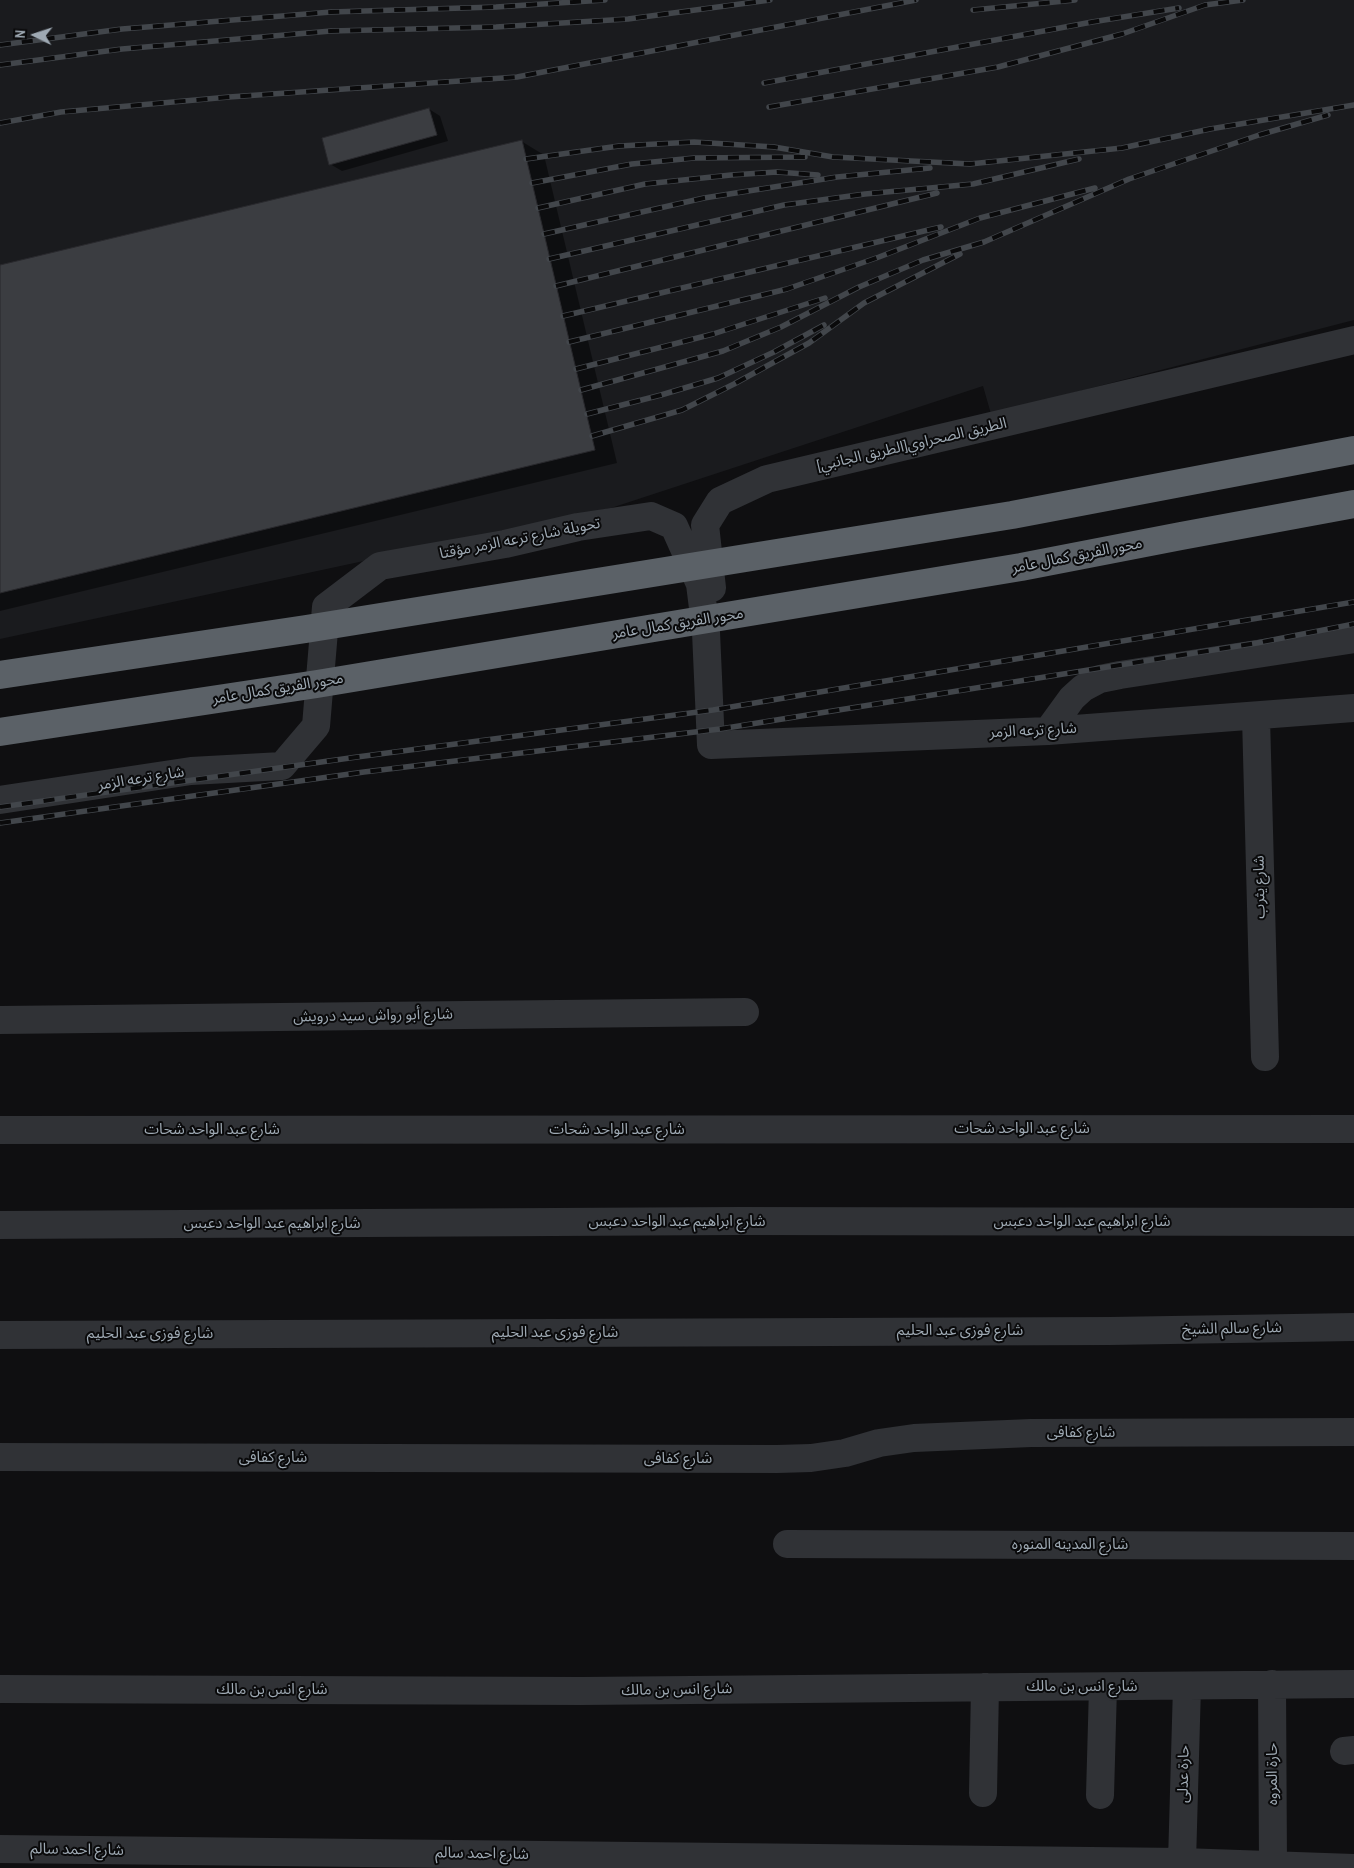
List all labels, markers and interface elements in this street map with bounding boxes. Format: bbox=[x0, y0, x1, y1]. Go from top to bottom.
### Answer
north arrow bbox=[10, 10, 60, 60]
text: N bbox=[11, 29, 29, 39]
street label: الطريق الصحراوي[الطريق الجانبي] bbox=[815, 414, 1009, 476]
street label: تحويلة شارع ترعه الزمر مؤقتا bbox=[438, 515, 602, 563]
street label: محور الفريق كمال عامر bbox=[1010, 535, 1144, 577]
street label: محور الفريق كمال عامر bbox=[611, 605, 745, 643]
street label: محور الفريق كمال عامر bbox=[211, 670, 345, 708]
street label: شارع ترعه الزمر bbox=[989, 720, 1077, 742]
street label: شارع ترعه الزمر bbox=[96, 763, 186, 795]
street label: شارع يثرب bbox=[1250, 855, 1270, 919]
street label: شارع أبو رواش سيد درويش bbox=[293, 1006, 453, 1026]
street label: شارع عبد الواحد شحات bbox=[954, 1120, 1090, 1138]
street label: شارع عبد الواحد شحات bbox=[144, 1121, 280, 1139]
street label: شارع عبد الواحد شحات bbox=[549, 1121, 685, 1139]
street label: شارع ابراهيم عبد الواحد دعبس bbox=[589, 1213, 765, 1231]
street label: شارع ابراهيم عبد الواحد دعبس bbox=[994, 1213, 1170, 1231]
street label: شارع ابراهيم عبد الواحد دعبس bbox=[184, 1215, 360, 1233]
street label: شارع سالم الشيخ bbox=[1182, 1319, 1282, 1339]
street label: شارع فوزى عبد الحليم bbox=[897, 1322, 1023, 1340]
street label: شارع فوزى عبد الحليم bbox=[492, 1324, 618, 1342]
street label: شارع فوزى عبد الحليم bbox=[87, 1325, 213, 1343]
street label: شارع كفافى bbox=[1047, 1424, 1115, 1442]
street label: شارع كفافى bbox=[239, 1449, 307, 1467]
street label: شارع كفافى bbox=[644, 1450, 712, 1468]
street label: شارع المدينه المنوره bbox=[1012, 1536, 1128, 1554]
street label: شارع انس بن مالك bbox=[1026, 1678, 1138, 1696]
street label: شارع انس بن مالك bbox=[621, 1680, 733, 1700]
street label: شارع انس بن مالك bbox=[216, 1681, 328, 1699]
street label: حارة المروه bbox=[1264, 1743, 1282, 1805]
street label: حارة عدلى bbox=[1174, 1745, 1194, 1803]
street label: شارع احمد سالم bbox=[30, 1840, 124, 1860]
street label: شارع احمد سالم bbox=[435, 1844, 529, 1864]

